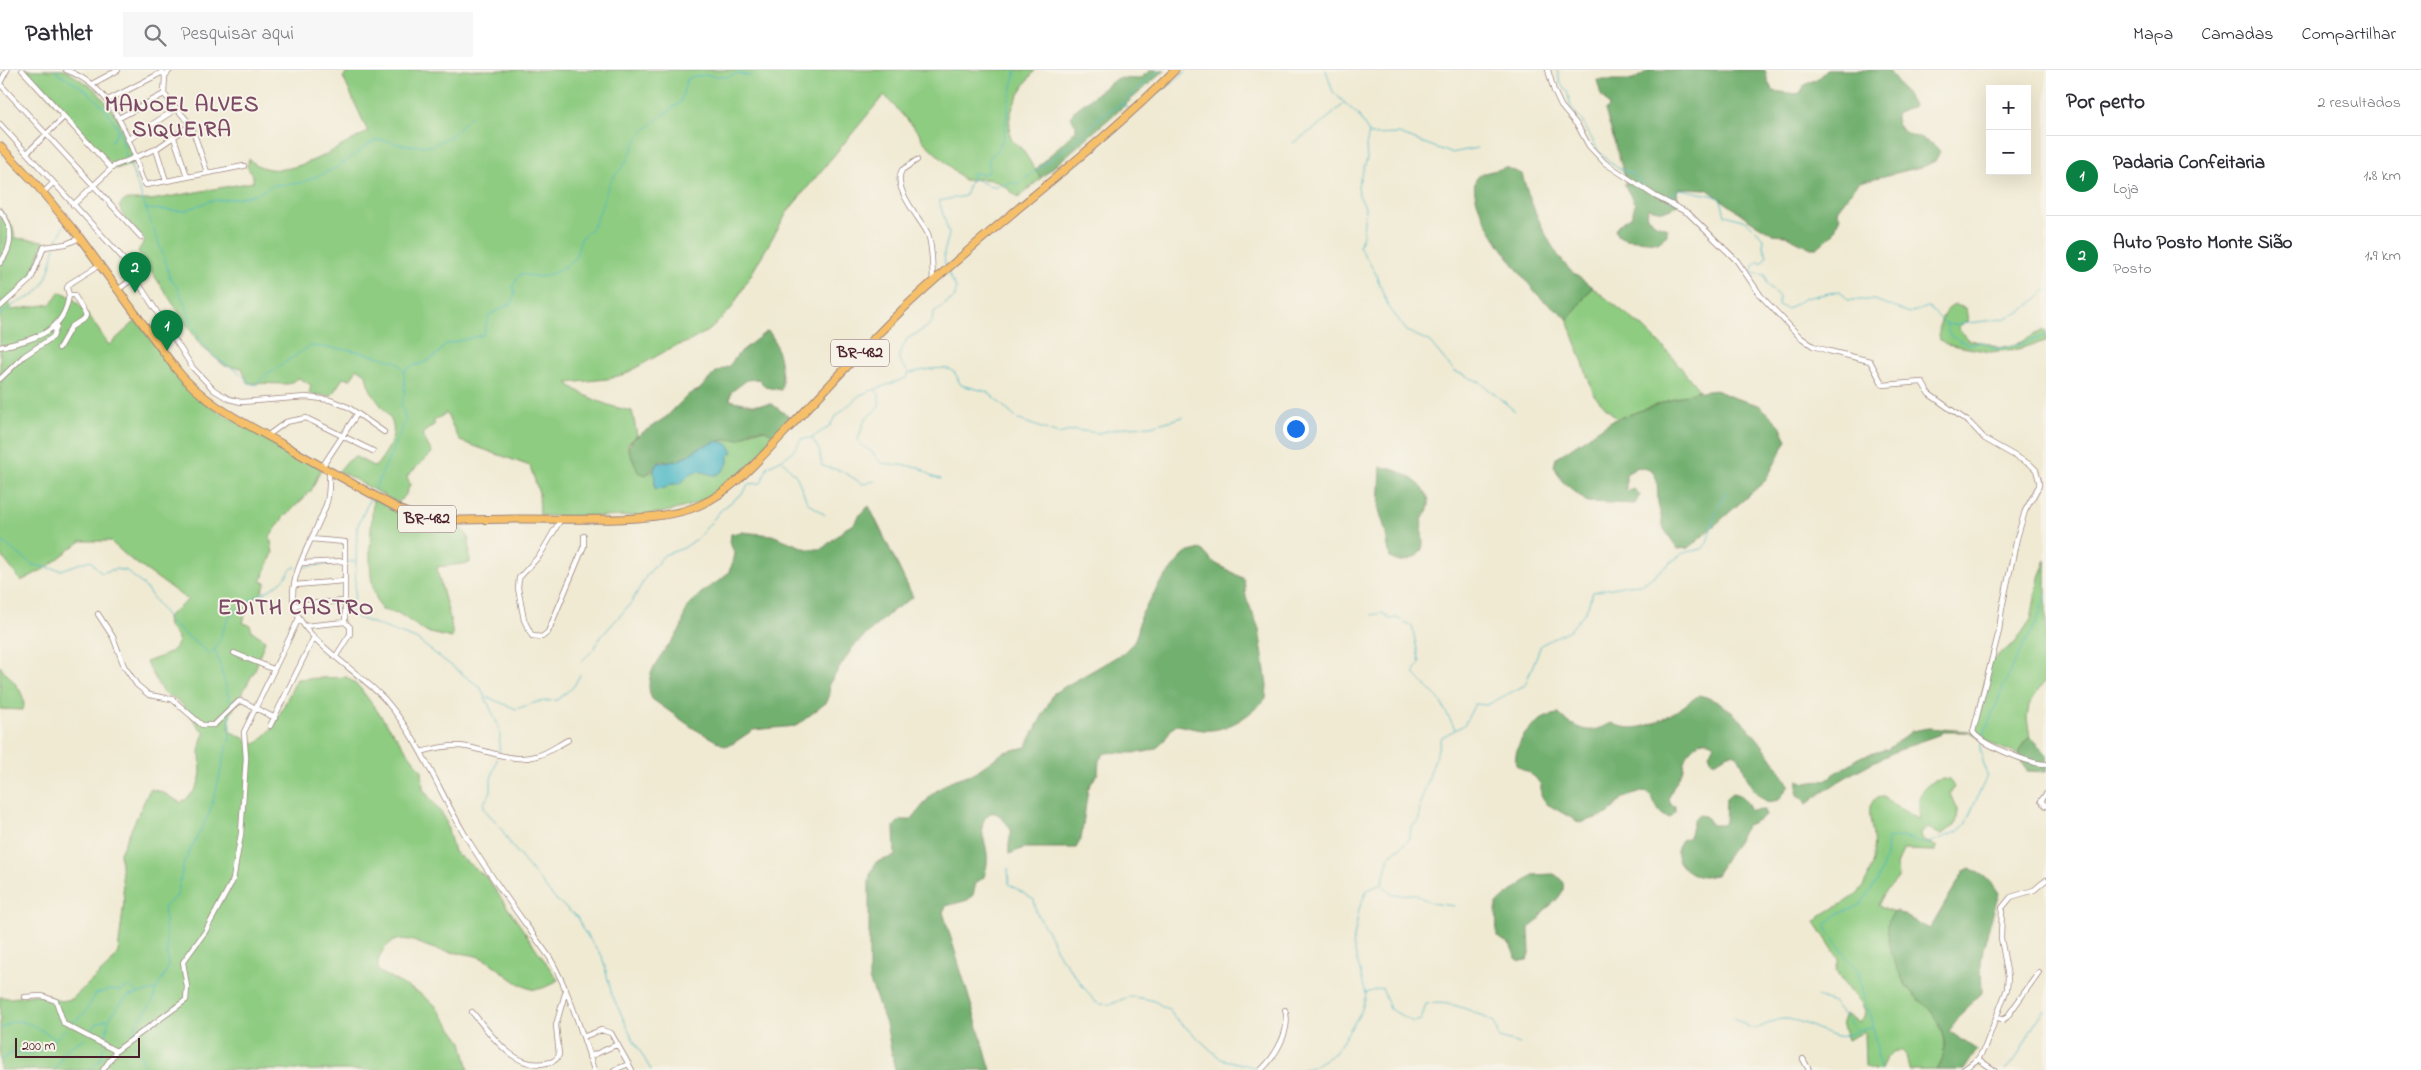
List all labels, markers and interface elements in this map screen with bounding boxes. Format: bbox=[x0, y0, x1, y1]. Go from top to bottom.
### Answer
search box bbox=[123, 12, 473, 57]
text: Pathlet bbox=[25, 17, 93, 52]
icon: search bbox=[141, 21, 169, 49]
text: Pesquisar aqui bbox=[181, 21, 294, 48]
text: Mapa bbox=[2133, 22, 2173, 48]
text: Camadas bbox=[2201, 22, 2274, 48]
text: Compartilhar bbox=[2302, 22, 2396, 48]
map controls bbox=[1986, 85, 2031, 175]
button: + bbox=[1986, 85, 2031, 130]
text: Por perto bbox=[2066, 88, 2145, 118]
district label: MANOEL ALVES SIQUEIRA bbox=[105, 90, 259, 147]
text: 2 resultados bbox=[2318, 91, 2401, 115]
button: − bbox=[1986, 130, 2031, 175]
text: Padaria Confeitaria bbox=[2113, 150, 2265, 177]
text: 1 bbox=[2079, 164, 2085, 188]
text: 1.8 km bbox=[2363, 164, 2401, 188]
text: Loja bbox=[2113, 177, 2139, 201]
text: Auto Posto Monte Sião bbox=[2113, 230, 2293, 257]
text: 2 bbox=[2078, 244, 2086, 268]
text: 1.9 km bbox=[2364, 244, 2401, 268]
pin: 2 bbox=[119, 252, 151, 293]
text: Posto bbox=[2113, 257, 2151, 281]
pin: 1 bbox=[151, 310, 183, 351]
road number: BR-482 bbox=[831, 340, 889, 366]
your location bbox=[1283, 416, 1309, 442]
road number: BR-482 bbox=[398, 506, 456, 532]
district label: EDITH CASTRO bbox=[218, 593, 374, 625]
scale bar bbox=[15, 1035, 140, 1058]
text: 200 m bbox=[22, 1036, 55, 1057]

